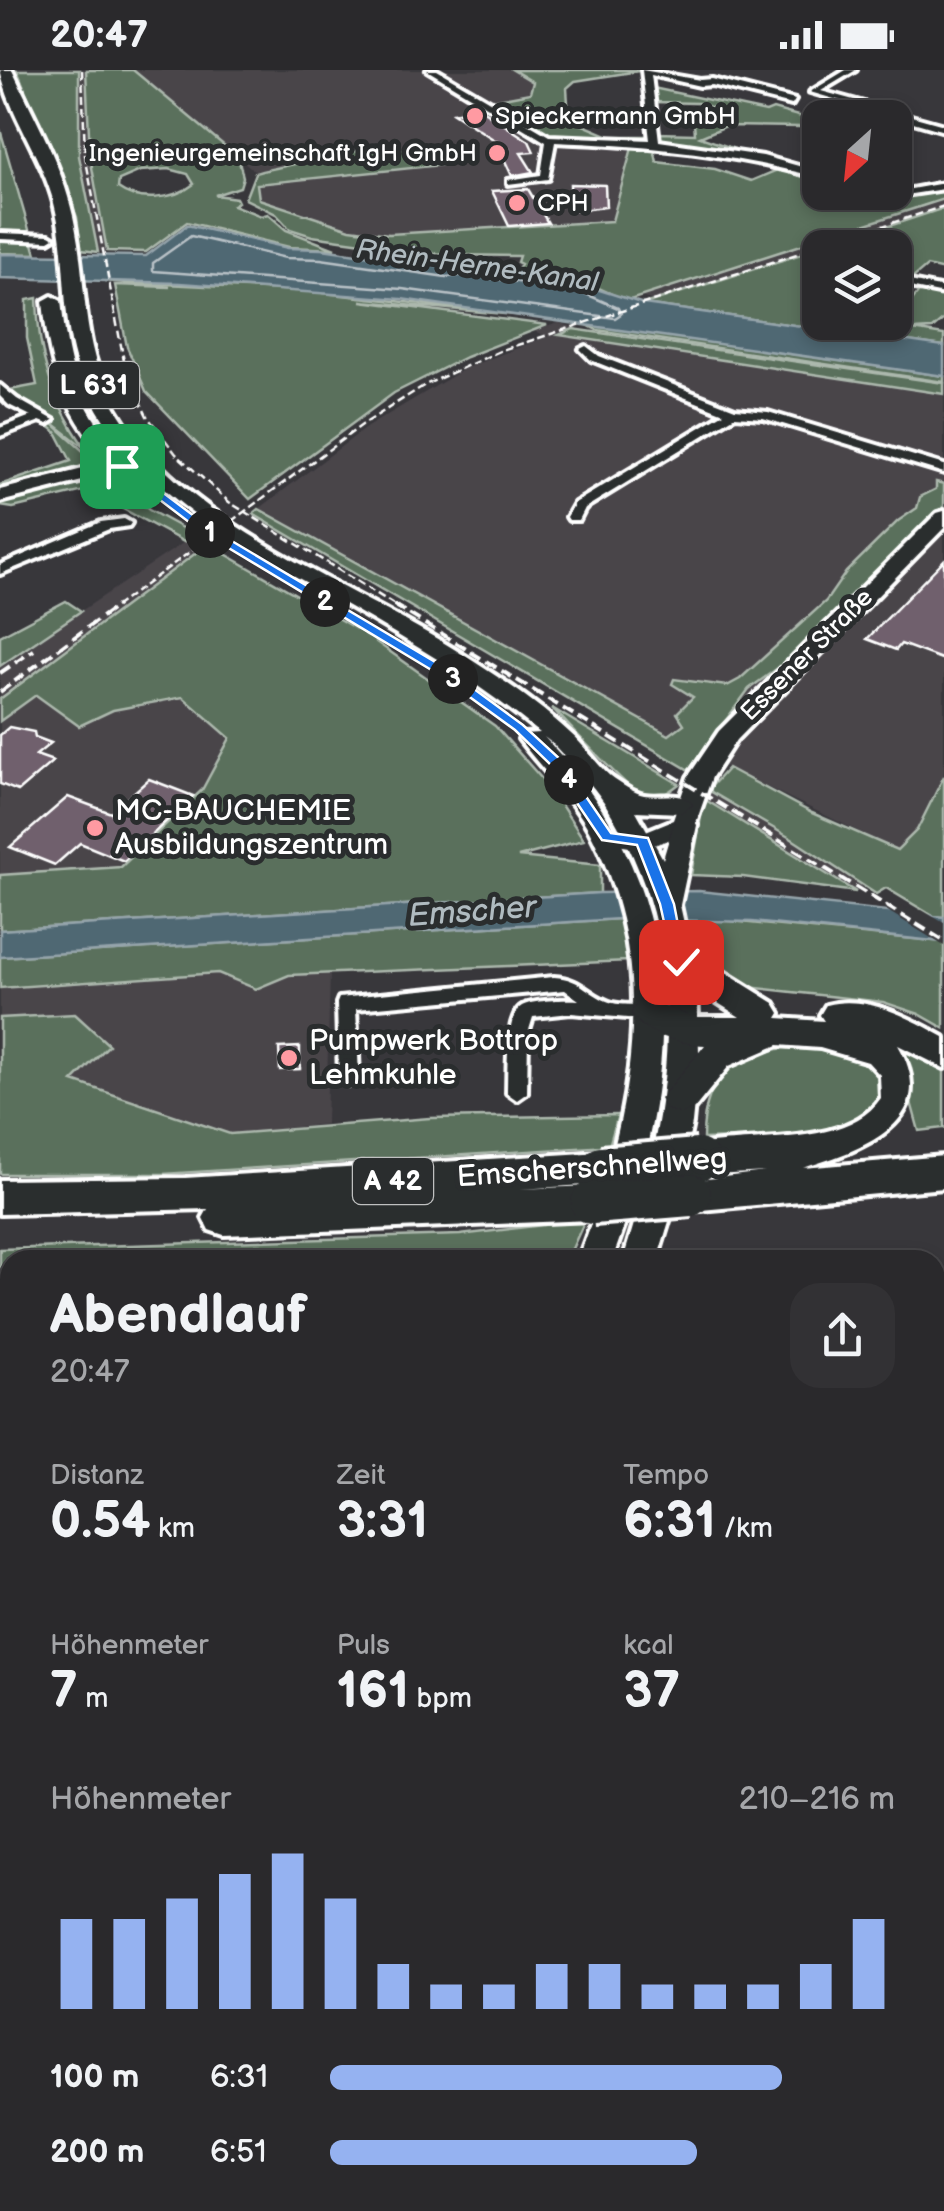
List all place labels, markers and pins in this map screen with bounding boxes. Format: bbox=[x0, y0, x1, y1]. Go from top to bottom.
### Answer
place label: Spieckermann GmbH bbox=[495, 101, 736, 132]
marker: Spieckermann GmbH bbox=[464, 105, 486, 127]
place label: Ingenieurgemeinschaft IgH GmbH bbox=[89, 138, 477, 169]
marker: Ingenieurgemeinschaft IgH GmbH bbox=[486, 142, 508, 164]
place label: CPH bbox=[537, 188, 589, 219]
marker: CPH bbox=[506, 192, 528, 214]
pin bbox=[80, 424, 165, 509]
pin: 1 bbox=[185, 508, 235, 558]
pin: 2 bbox=[300, 577, 350, 627]
pin: 3 bbox=[428, 654, 478, 704]
pin: 4 bbox=[544, 755, 594, 805]
place label: MC-BAUCHEMIE Ausbildungszentrum bbox=[115, 793, 388, 863]
marker: MC-BAUCHEMIE Ausbildungszentrum bbox=[84, 817, 106, 839]
pin bbox=[639, 920, 724, 1005]
place label: Pumpwerk Bottrop Lehmkuhle bbox=[309, 1023, 558, 1093]
marker: Pumpwerk Bottrop Lehmkuhle bbox=[278, 1047, 300, 1069]

